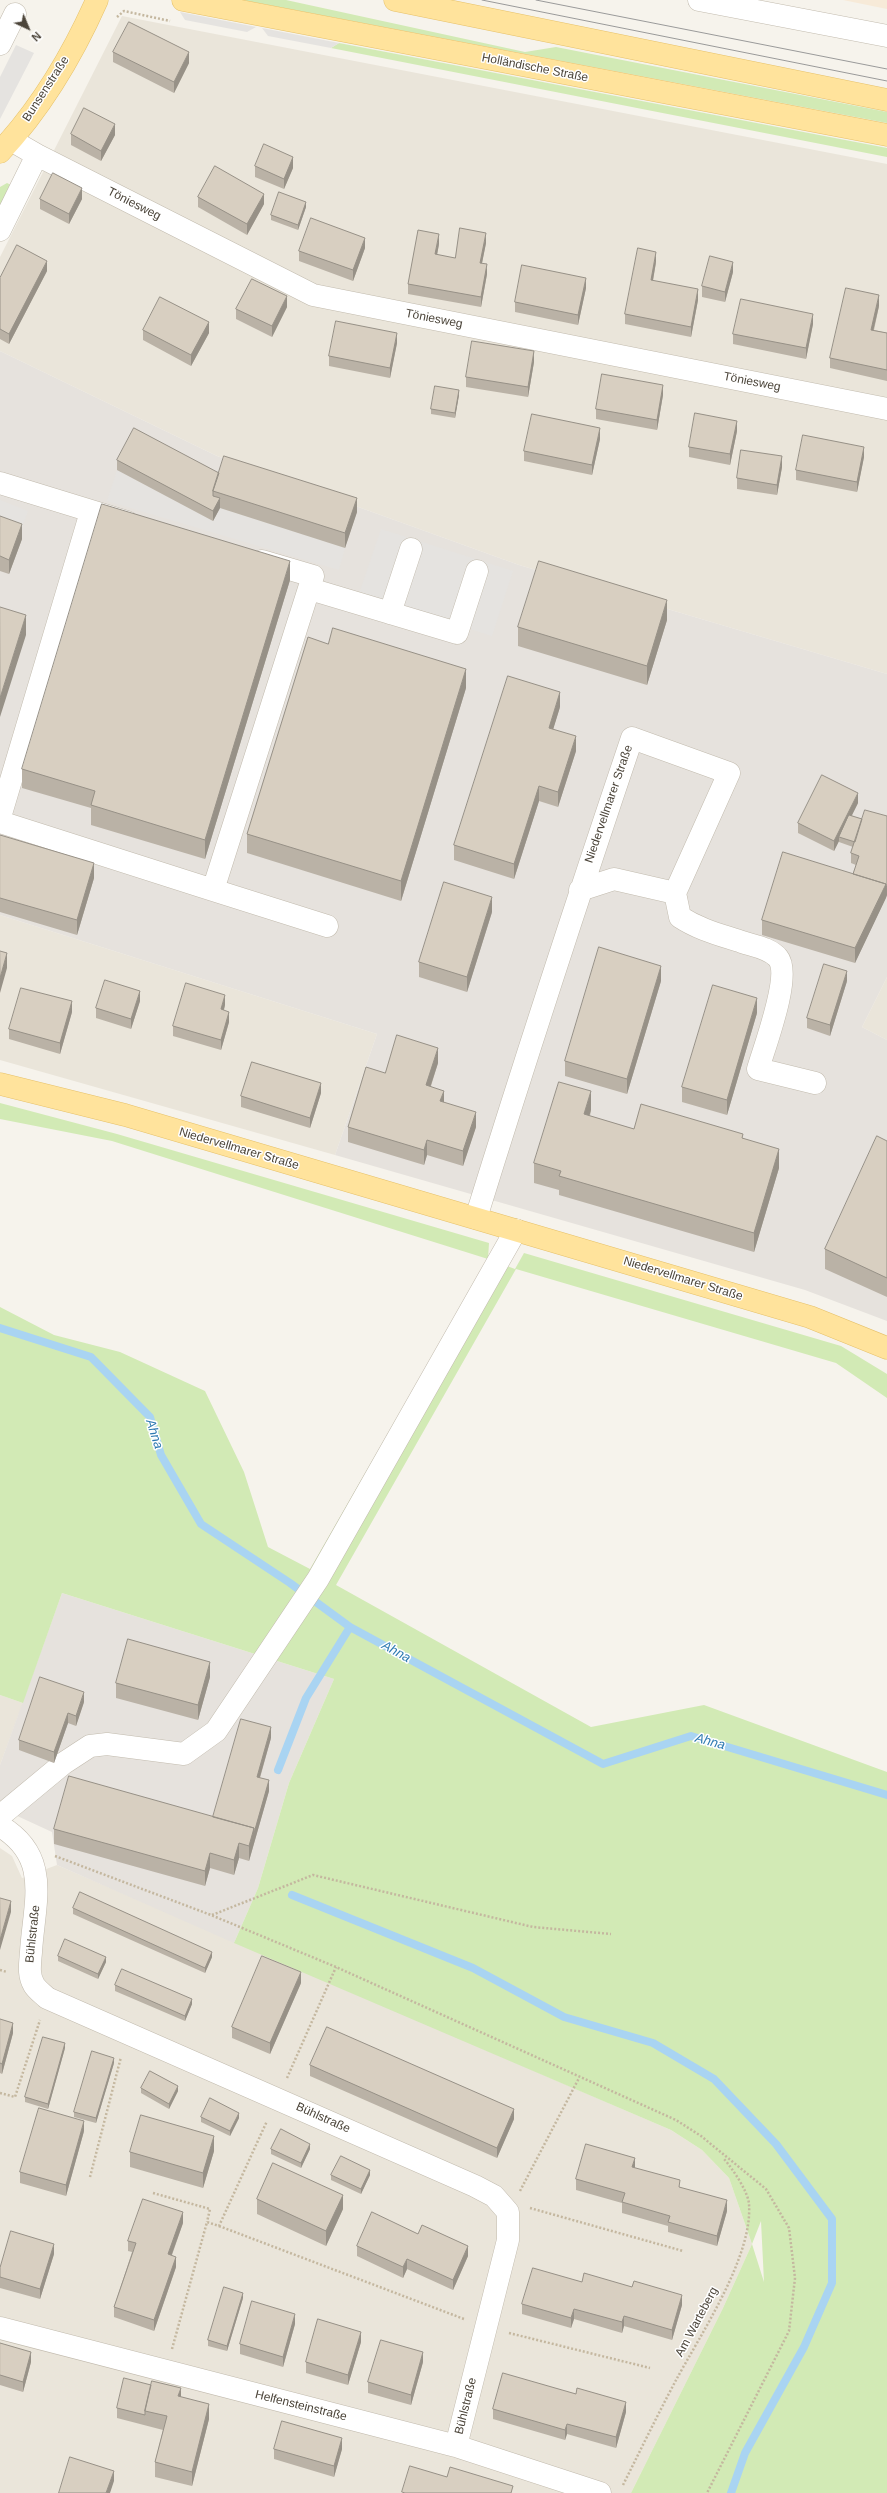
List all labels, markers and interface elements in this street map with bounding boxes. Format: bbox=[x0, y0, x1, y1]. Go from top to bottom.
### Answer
north arrow bbox=[8, 8, 48, 48]
text: N bbox=[29, 30, 43, 44]
street label: Holländische Straße bbox=[481, 51, 589, 85]
street label: Bunsenstraße bbox=[20, 54, 72, 124]
street label: Töniesweg bbox=[105, 184, 163, 224]
street label: Töniesweg bbox=[404, 306, 464, 332]
street label: Töniesweg bbox=[722, 369, 782, 395]
street label: Niedervellmarer Straße bbox=[582, 743, 636, 865]
street label: Niedervellmarer Straße bbox=[177, 1125, 301, 1173]
street label: Niedervellmarer Straße bbox=[622, 1254, 744, 1304]
water label: Ahna bbox=[142, 1417, 166, 1451]
water label: Ahna bbox=[379, 1638, 413, 1666]
water label: Ahna bbox=[693, 1731, 727, 1753]
street label: Bühlstraße bbox=[23, 1904, 43, 1964]
street label: Bühlstraße bbox=[294, 2100, 352, 2136]
street label: Am Warteberg bbox=[673, 2285, 721, 2359]
street label: Bühlstraße bbox=[452, 2376, 480, 2436]
street label: Helfensteinstraße bbox=[254, 2388, 348, 2424]

